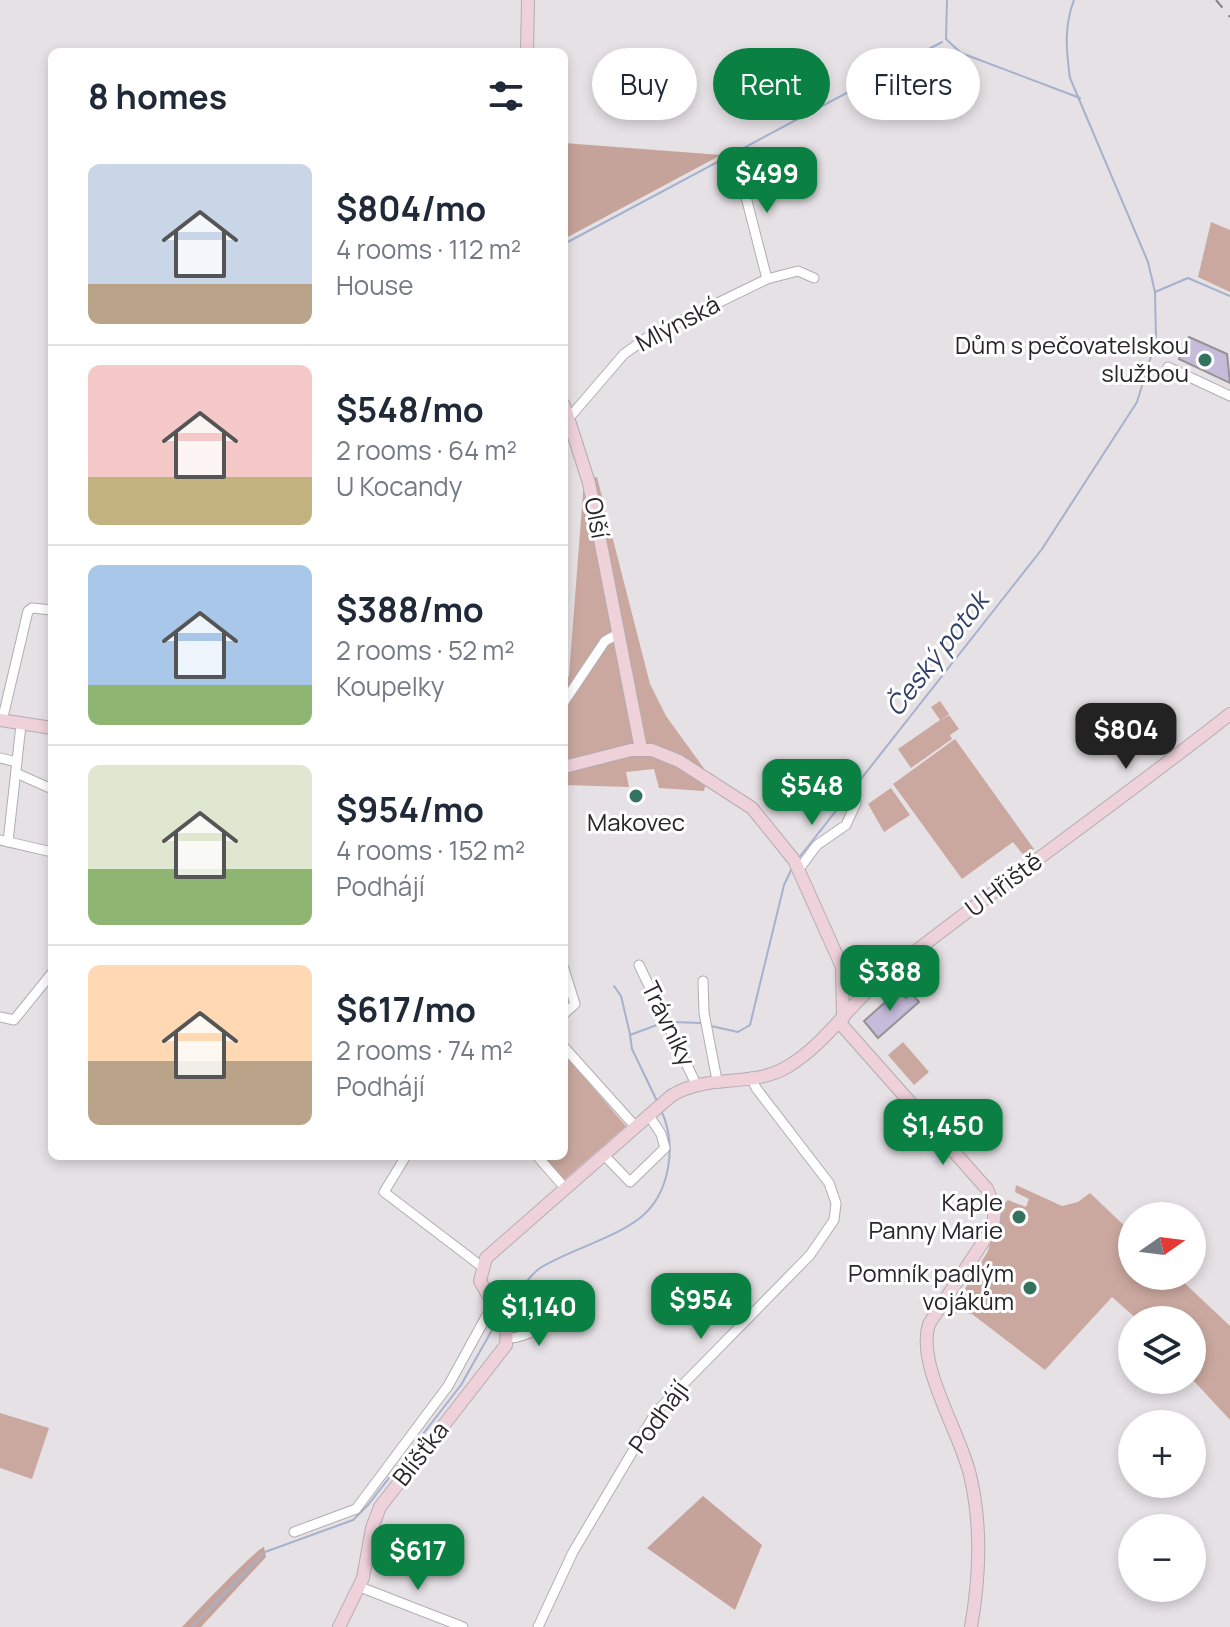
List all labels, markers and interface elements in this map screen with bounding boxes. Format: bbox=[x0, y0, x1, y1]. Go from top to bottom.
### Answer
chip: Buy bbox=[592, 48, 697, 120]
chip: Rent bbox=[713, 48, 830, 120]
chip: Filters bbox=[846, 48, 980, 120]
text: 8 homes bbox=[88, 73, 227, 119]
icon: filters bbox=[484, 74, 528, 118]
pin: $499 bbox=[720, 147, 814, 215]
text: $499 bbox=[735, 155, 799, 191]
text: $804/mo bbox=[336, 185, 486, 231]
icon: home bbox=[152, 196, 248, 292]
text: 4 rooms · 112 m² bbox=[336, 231, 521, 267]
text: House bbox=[336, 267, 413, 303]
street label: Mlýnská bbox=[630, 287, 725, 358]
place label: Dům s pečovatelskou službou bbox=[955, 328, 1189, 389]
marker: Dům s pečovatelskou službou bbox=[1196, 351, 1214, 369]
text: $548/mo bbox=[336, 386, 484, 432]
icon: home bbox=[152, 397, 248, 493]
text: 2 rooms · 64 m² bbox=[336, 432, 517, 468]
text: U Kocandy bbox=[336, 468, 462, 504]
street label: Olší bbox=[577, 494, 618, 541]
water label: Český potok bbox=[876, 581, 999, 723]
text: $388/mo bbox=[336, 586, 484, 632]
icon: home bbox=[152, 597, 248, 693]
text: 2 rooms · 52 m² bbox=[336, 632, 515, 668]
text: Koupelky bbox=[336, 668, 445, 704]
pin: $804 bbox=[1079, 703, 1173, 771]
text: $804 bbox=[1093, 711, 1159, 747]
pin: $548 bbox=[765, 759, 859, 827]
text: $548 bbox=[780, 767, 844, 803]
text: $954/mo bbox=[336, 786, 484, 832]
marker: Makovec bbox=[627, 787, 645, 805]
icon: home bbox=[152, 797, 248, 893]
place label: Makovec bbox=[587, 805, 685, 838]
text: 4 rooms · 152 m² bbox=[336, 832, 525, 868]
street label: U Hřiště bbox=[958, 844, 1048, 924]
text: Podhájí bbox=[336, 868, 425, 904]
pin: $388 bbox=[843, 945, 937, 1013]
text: $388 bbox=[858, 953, 922, 989]
street label: Trávníky bbox=[635, 975, 704, 1072]
text: $617/mo bbox=[336, 986, 476, 1032]
icon: home bbox=[152, 997, 248, 1093]
text: 2 rooms · 74 m² bbox=[336, 1032, 513, 1068]
text: Podhájí bbox=[336, 1068, 425, 1104]
pin: $1,450 bbox=[878, 1099, 1008, 1167]
text: $1,450 bbox=[902, 1107, 984, 1143]
place label: Kaple Panny Marie bbox=[868, 1185, 1003, 1246]
north arrow bbox=[1118, 1202, 1206, 1290]
map controls bbox=[1118, 1202, 1206, 1602]
marker: Kaple Panny Marie bbox=[1010, 1208, 1028, 1226]
place label: Pomník padlým vojákům bbox=[848, 1256, 1014, 1317]
pin: $954 bbox=[654, 1273, 748, 1341]
marker: Pomník padlým vojákům bbox=[1021, 1279, 1039, 1297]
pin: $1,140 bbox=[474, 1280, 604, 1348]
text: $954 bbox=[669, 1281, 733, 1317]
text: $1,140 bbox=[501, 1288, 577, 1324]
button: layers bbox=[1118, 1306, 1206, 1394]
street label: Podhájí bbox=[620, 1373, 695, 1459]
button: + bbox=[1118, 1410, 1206, 1498]
street label: Blíšťka bbox=[384, 1414, 455, 1492]
button: − bbox=[1118, 1514, 1206, 1602]
pin: $617 bbox=[371, 1524, 465, 1592]
text: $617 bbox=[389, 1532, 447, 1568]

